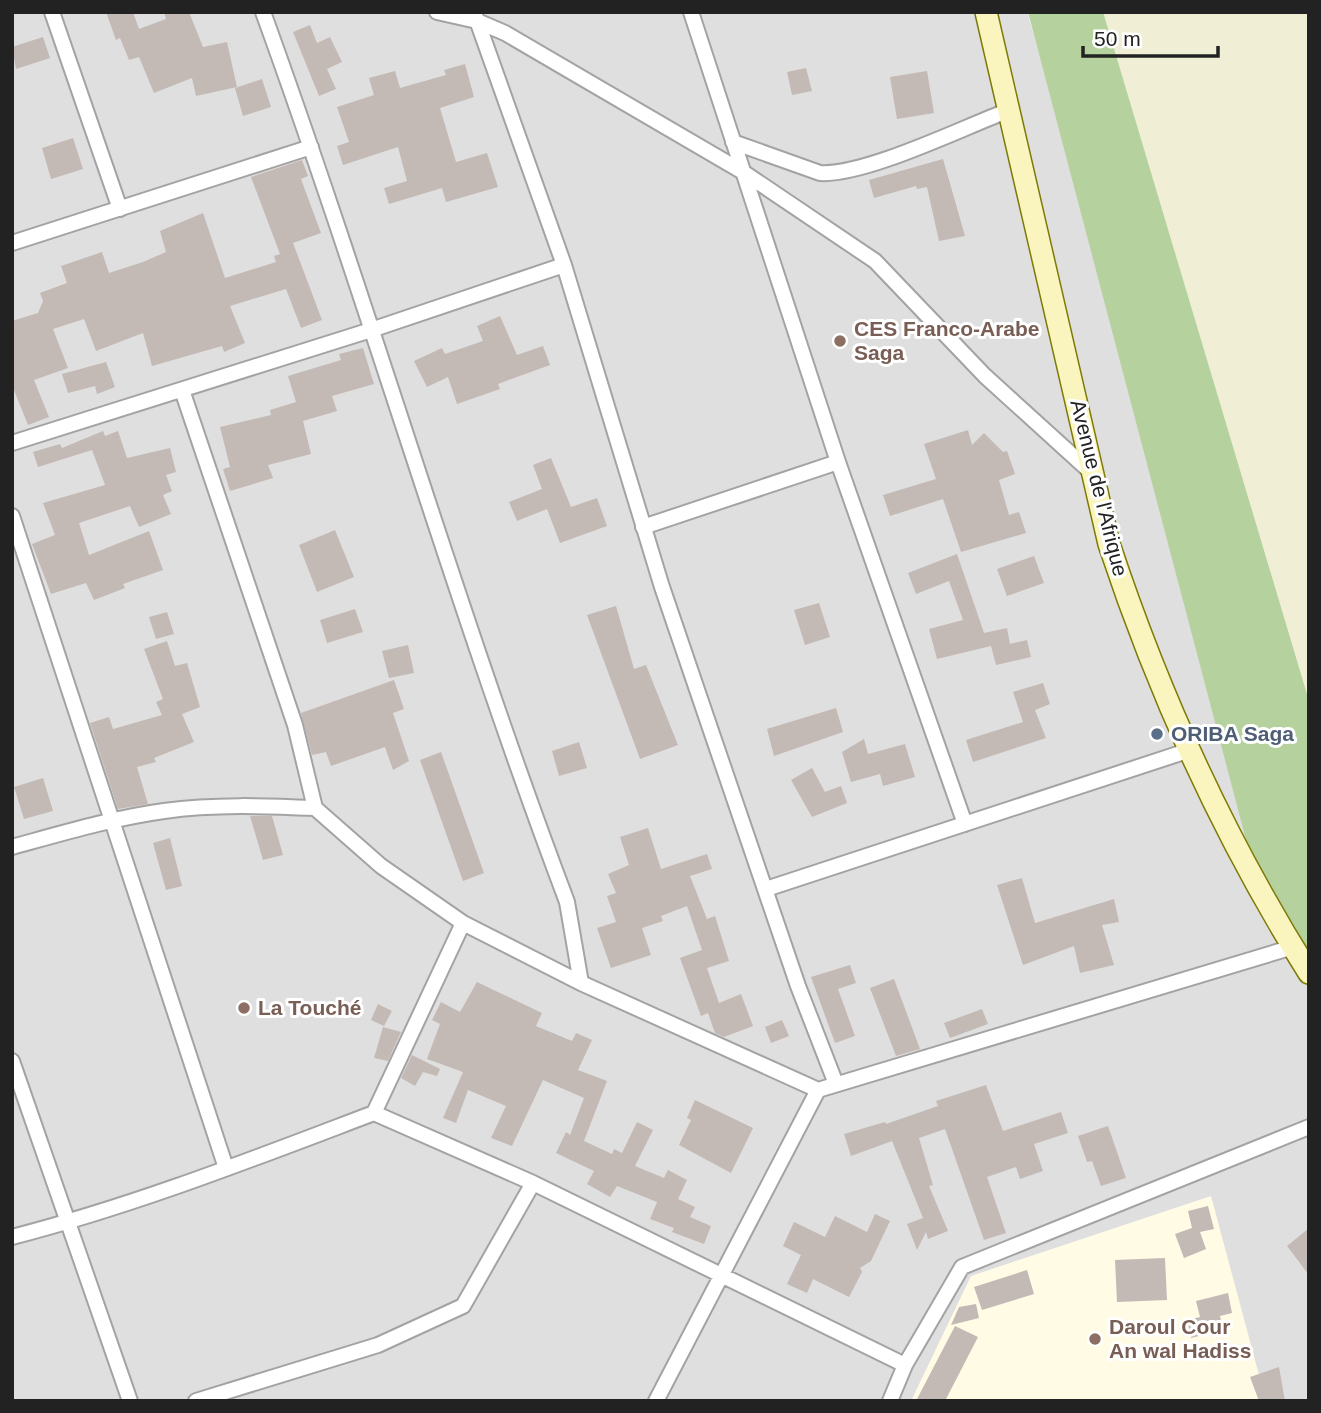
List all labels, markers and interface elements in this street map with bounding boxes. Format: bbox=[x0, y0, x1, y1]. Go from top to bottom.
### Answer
scale bar bbox=[1083, 14, 1218, 58]
text: 50 m bbox=[1094, 27, 1141, 50]
place label: CES Franco-Arabe Saga bbox=[854, 317, 1040, 364]
marker: CES Franco-Arabe Saga bbox=[832, 333, 848, 349]
street label: Avenue de l'Afrique bbox=[1066, 397, 1133, 579]
place label: ORIBA Saga bbox=[1171, 722, 1294, 745]
marker: ORIBA Saga bbox=[1149, 726, 1165, 742]
place label: La Touché bbox=[258, 996, 361, 1019]
marker: La Touché bbox=[236, 1000, 252, 1016]
place label: Daroul Cour An wal Hadiss bbox=[1109, 1315, 1251, 1362]
marker: Daroul Cour An wal Hadiss bbox=[1087, 1331, 1103, 1347]

